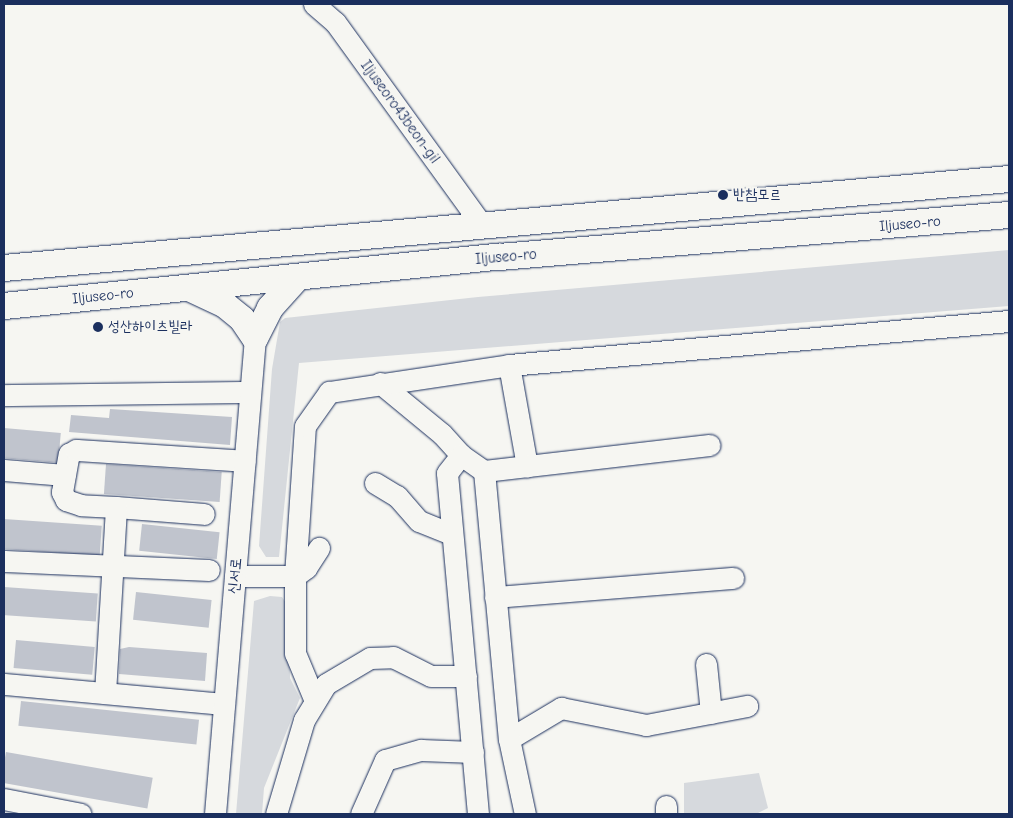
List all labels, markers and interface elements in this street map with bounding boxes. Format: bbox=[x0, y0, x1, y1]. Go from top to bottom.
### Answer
street label: Iljuseoro43beon-gil bbox=[357, 57, 443, 167]
place label: 반참모르 bbox=[733, 186, 781, 204]
marker: 반참모르 bbox=[717, 189, 729, 201]
street label: Iljuseo-ro bbox=[878, 212, 942, 236]
street label: Iljuseo-ro bbox=[474, 245, 538, 269]
street label: Iljuseo-ro bbox=[71, 284, 135, 308]
place label: 성산하이츠빌라 bbox=[108, 318, 192, 336]
marker: 성산하이츠빌라 bbox=[92, 321, 104, 333]
street label: 신서로 bbox=[224, 557, 246, 595]

